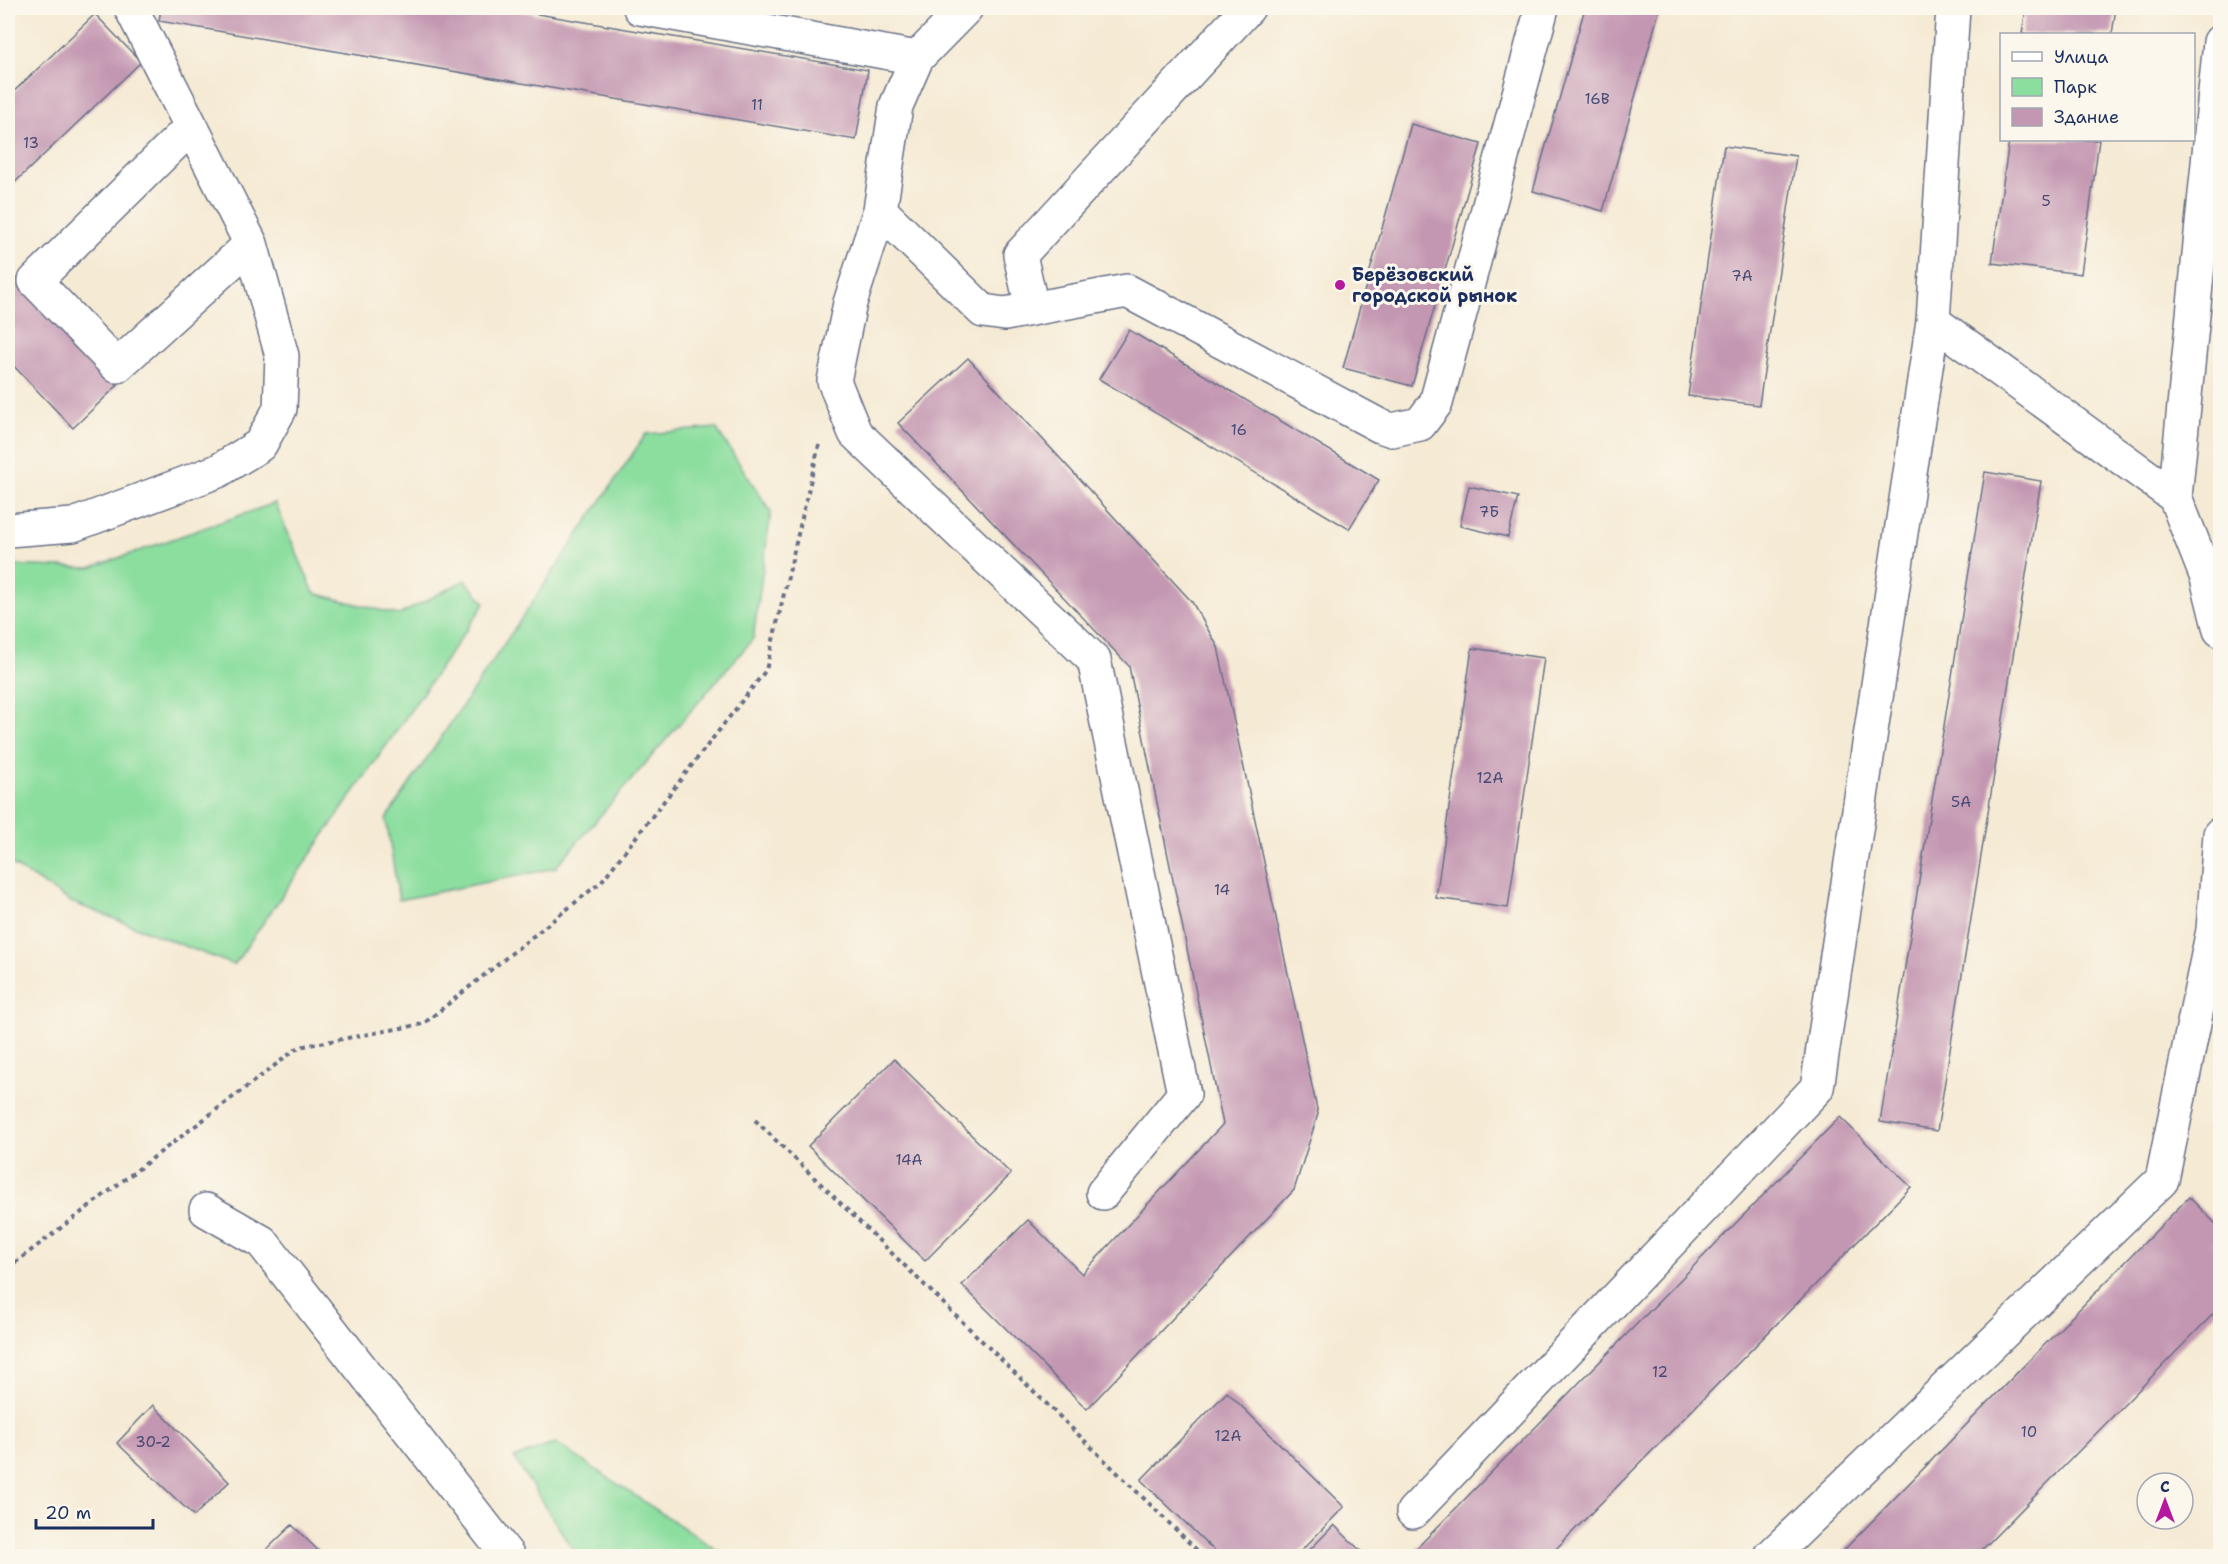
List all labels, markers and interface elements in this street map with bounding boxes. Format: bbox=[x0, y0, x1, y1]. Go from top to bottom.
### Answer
legend bbox=[2000, 33, 2195, 141]
text: Улица bbox=[2054, 45, 2108, 69]
text: Парк bbox=[2054, 75, 2097, 99]
house number: 16В bbox=[1584, 89, 1610, 109]
house number: 11 bbox=[751, 95, 763, 115]
text: Здание bbox=[2054, 105, 2119, 129]
house number: 13 bbox=[23, 133, 39, 153]
house number: 5 bbox=[2041, 191, 2051, 211]
place label: Берёзовский городской рынок bbox=[1352, 263, 1517, 308]
house number: 7А bbox=[1731, 266, 1753, 286]
marker: Берёзовский городской рынок bbox=[1333, 278, 1347, 292]
house number: 16 bbox=[1231, 420, 1247, 440]
house number: 7Б bbox=[1479, 502, 1499, 522]
house number: 12А bbox=[1477, 768, 1504, 788]
house number: 5А bbox=[1951, 792, 1971, 812]
house number: 14 bbox=[1214, 880, 1230, 900]
house number: 14А bbox=[896, 1150, 923, 1170]
house number: 12 bbox=[1652, 1362, 1668, 1382]
house number: 10 bbox=[2021, 1422, 2037, 1442]
house number: 12А bbox=[1215, 1426, 1242, 1446]
house number: 30-2 bbox=[135, 1432, 171, 1452]
north arrow bbox=[2135, 1471, 2195, 1531]
text: С bbox=[2160, 1476, 2170, 1497]
scale bar bbox=[36, 1492, 153, 1530]
text: 20 m bbox=[45, 1501, 91, 1525]

